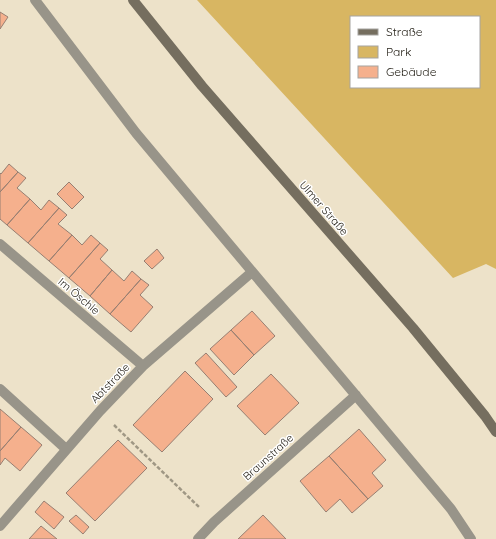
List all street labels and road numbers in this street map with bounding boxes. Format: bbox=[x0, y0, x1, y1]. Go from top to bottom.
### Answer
street label: Ulmer Straße bbox=[297, 178, 351, 238]
street label: Im Öschle bbox=[55, 275, 103, 317]
street label: Abtstraße bbox=[88, 360, 132, 406]
street label: Braunstraße bbox=[240, 431, 296, 483]

